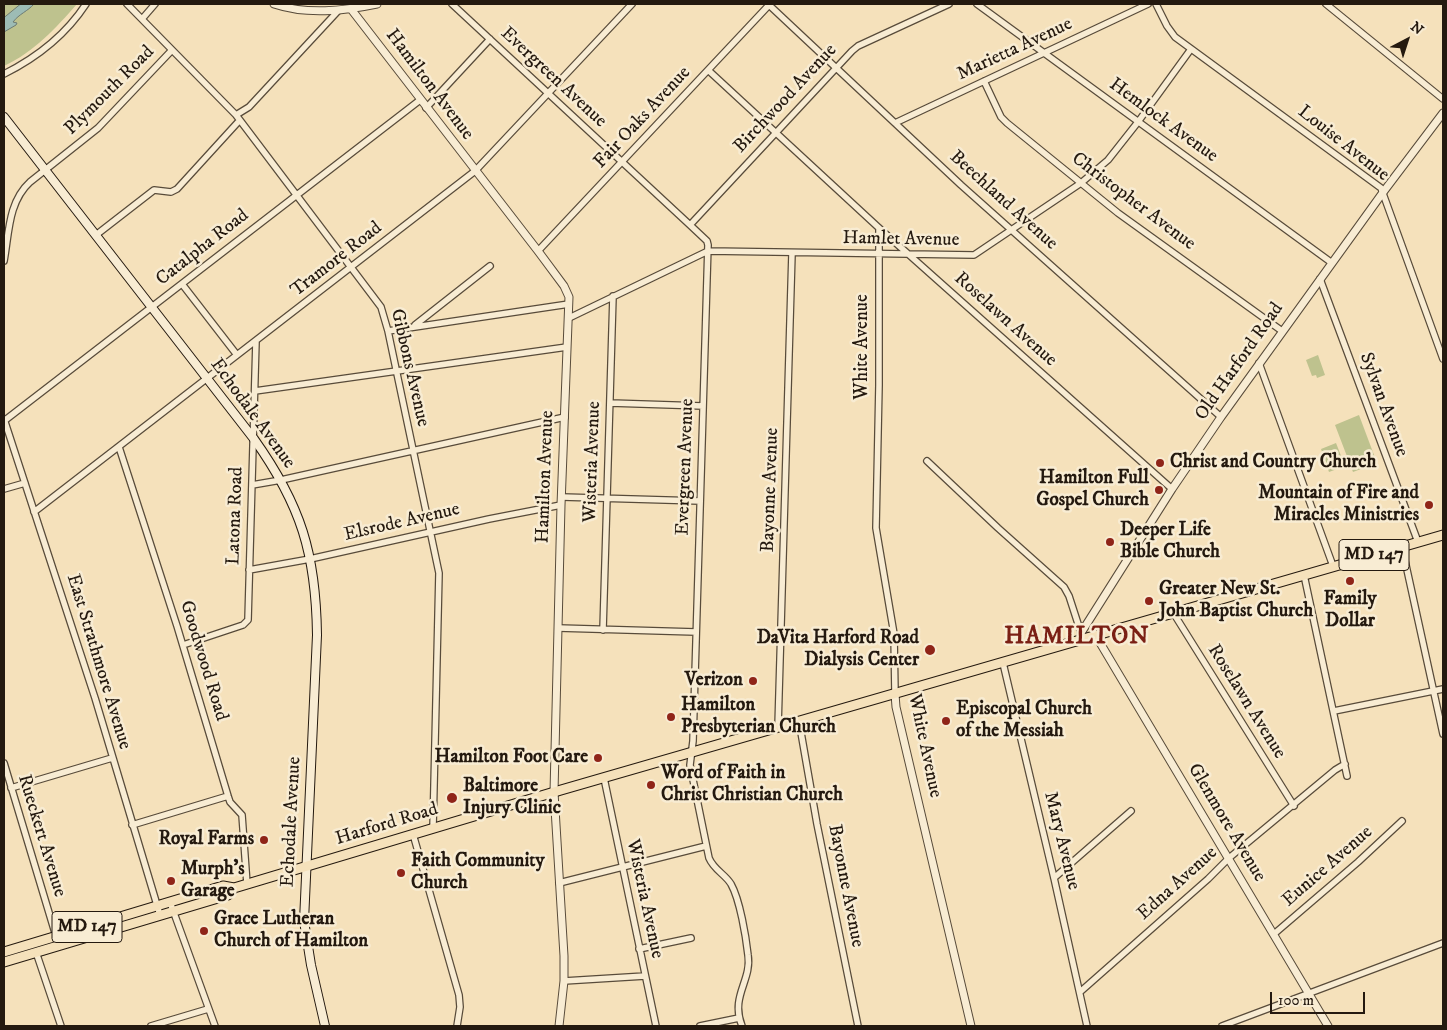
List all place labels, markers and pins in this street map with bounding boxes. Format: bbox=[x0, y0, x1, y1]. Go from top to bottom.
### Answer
place label: Christ and Country Church bbox=[1170, 452, 1377, 474]
marker: Christ and Country Church bbox=[1154, 457, 1166, 469]
place label: Hamilton Full Gospel Church bbox=[1036, 468, 1149, 512]
place label: Mountain of Fire and Miracles Ministries bbox=[1258, 483, 1419, 527]
marker: Hamilton Full Gospel Church bbox=[1153, 484, 1165, 496]
marker: Mountain of Fire and Miracles Ministries bbox=[1423, 499, 1435, 511]
place label: Deeper Life Bible Church bbox=[1120, 520, 1220, 564]
marker: Deeper Life Bible Church bbox=[1104, 536, 1116, 548]
marker: Family Dollar bbox=[1344, 575, 1356, 587]
place label: Greater New St. John Baptist Church bbox=[1159, 579, 1313, 623]
place label: Family Dollar bbox=[1324, 589, 1376, 633]
marker: Greater New St. John Baptist Church bbox=[1143, 595, 1155, 607]
place label: DaVita Harford Road Dialysis Center bbox=[757, 628, 919, 672]
marker: DaVita Harford Road Dialysis Center bbox=[923, 643, 937, 657]
place label: Verizon bbox=[685, 670, 743, 692]
marker: Verizon bbox=[747, 675, 759, 687]
place label: Hamilton Presbyterian Church bbox=[681, 695, 836, 739]
place label: Episcopal Church of the Messiah bbox=[956, 699, 1092, 743]
marker: Hamilton Presbyterian Church bbox=[665, 711, 677, 723]
marker: Episcopal Church of the Messiah bbox=[940, 715, 952, 727]
place label: Hamilton Foot Care bbox=[435, 747, 588, 769]
marker: Hamilton Foot Care bbox=[592, 752, 604, 764]
place label: Word of Faith in Christ Christian Church bbox=[661, 763, 843, 807]
place label: Baltimore Injury Clinic bbox=[463, 776, 561, 820]
marker: Word of Faith in Christ Christian Church bbox=[645, 779, 657, 791]
marker: Baltimore Injury Clinic bbox=[445, 791, 459, 805]
place label: Royal Farms bbox=[158, 829, 254, 851]
marker: Royal Farms bbox=[258, 834, 270, 846]
place label: Faith Community Church bbox=[411, 851, 544, 895]
place label: Murph's Garage bbox=[181, 859, 245, 903]
marker: Faith Community Church bbox=[395, 867, 407, 879]
marker: Murph's Garage bbox=[165, 875, 177, 887]
place label: Grace Lutheran Church of Hamilton bbox=[214, 909, 368, 953]
marker: Grace Lutheran Church of Hamilton bbox=[198, 925, 210, 937]

